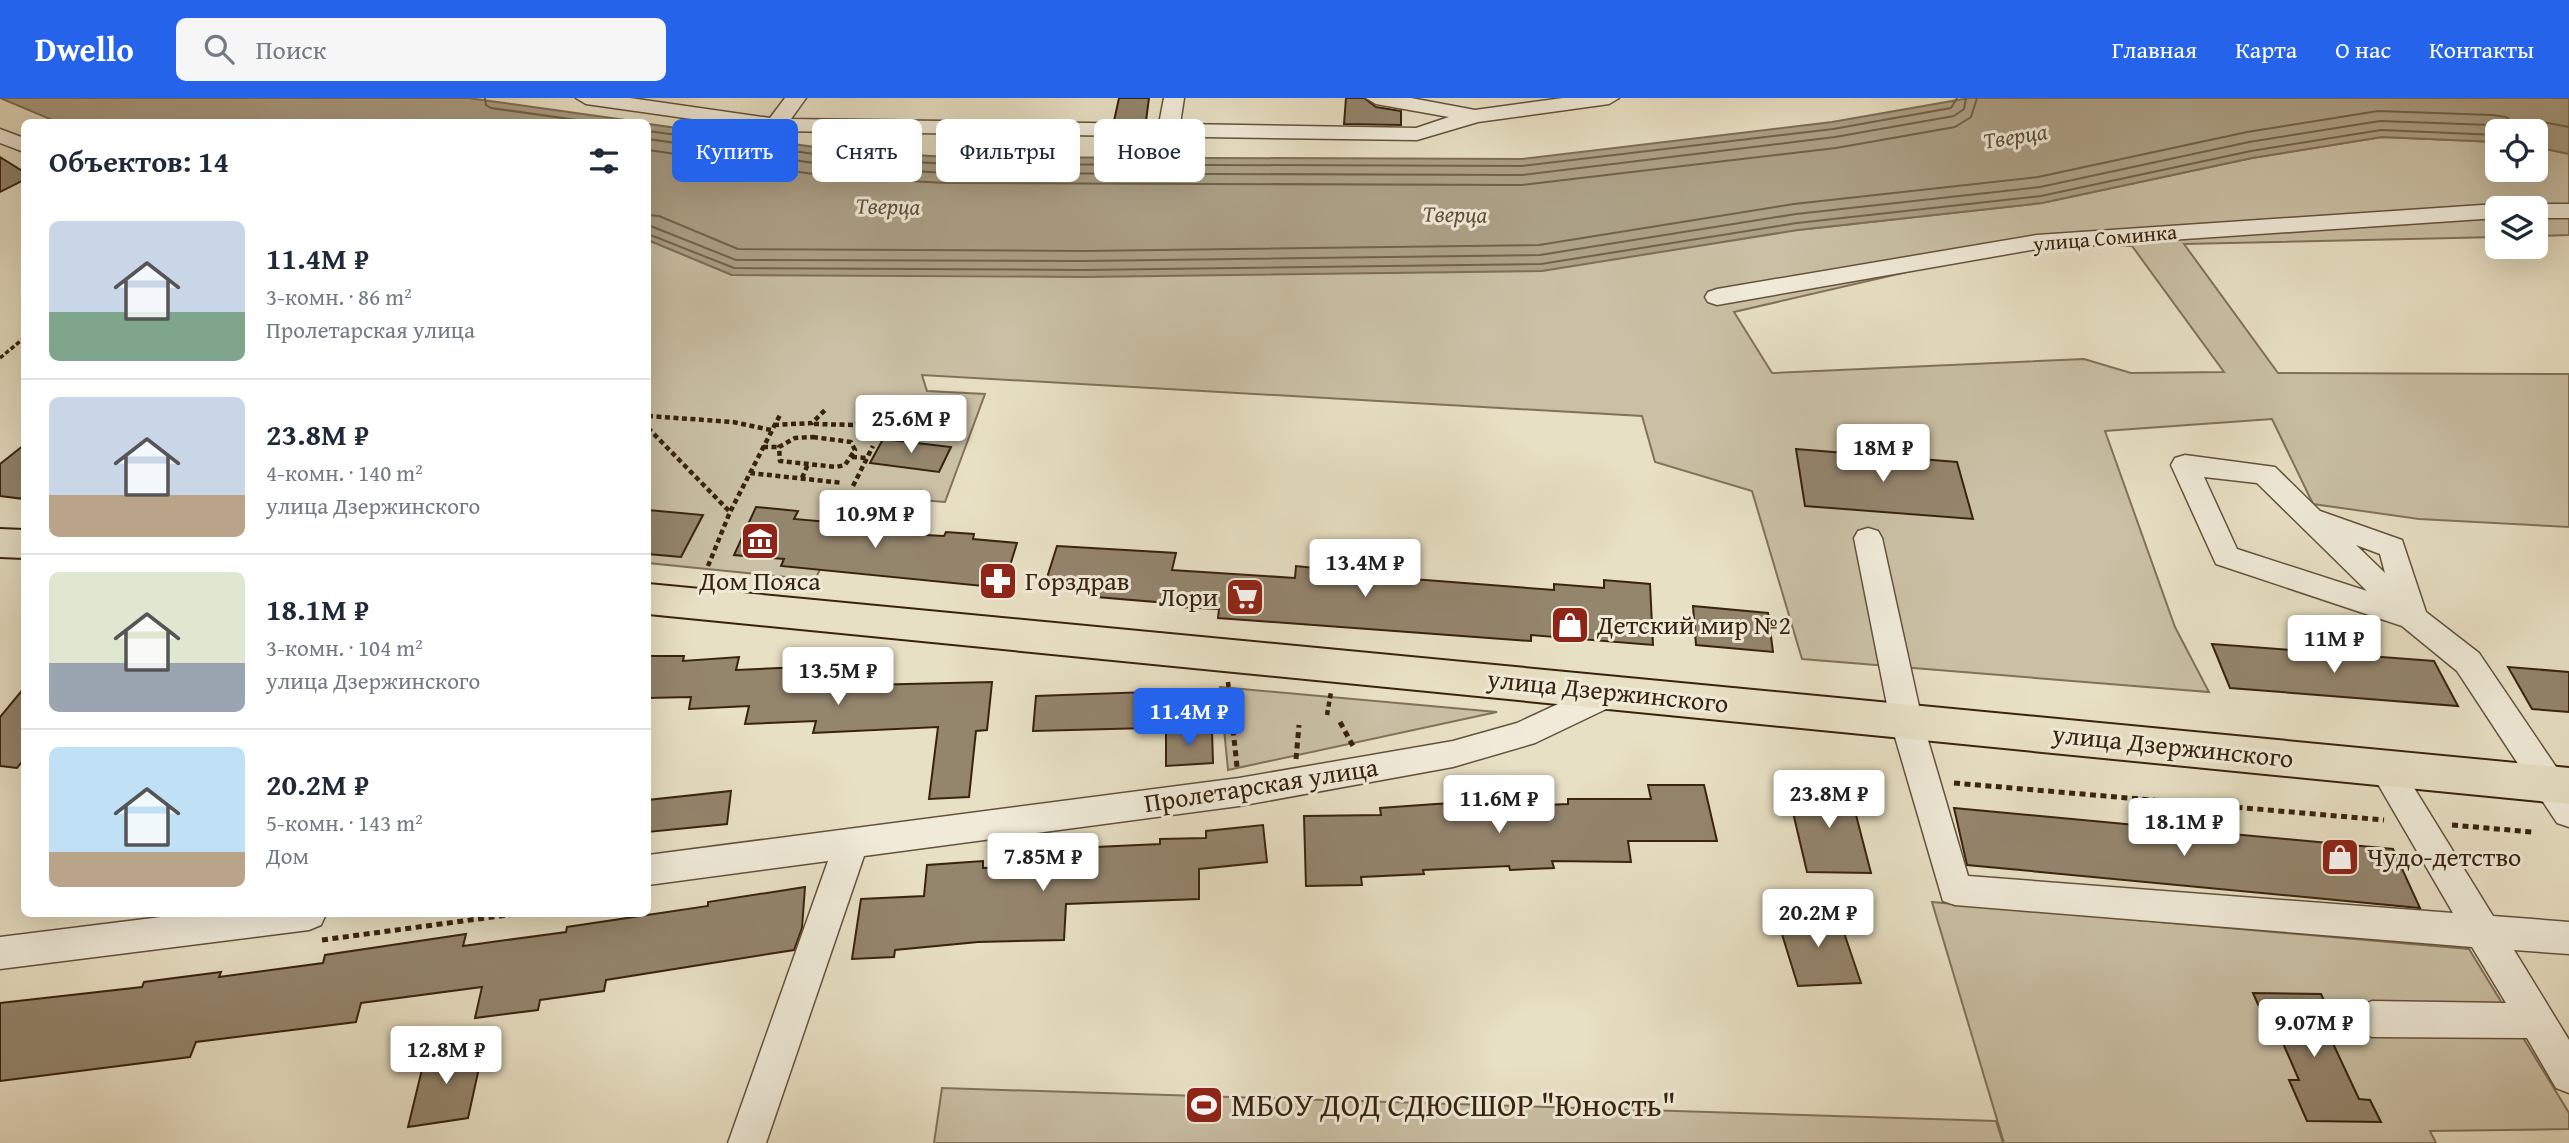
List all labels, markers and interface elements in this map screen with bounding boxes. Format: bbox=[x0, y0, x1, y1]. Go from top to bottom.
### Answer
search box bbox=[176, 18, 666, 81]
text: Dwello bbox=[35, 25, 134, 73]
icon: search bbox=[200, 30, 238, 68]
text: Поиск bbox=[256, 30, 326, 69]
text: Главная bbox=[2112, 32, 2197, 67]
text: Карта bbox=[2235, 32, 2297, 67]
text: О нас bbox=[2335, 32, 2391, 67]
text: Контакты bbox=[2429, 32, 2534, 67]
water label: Тверца bbox=[1980, 114, 2050, 157]
chip: Купить bbox=[672, 119, 798, 182]
chip: Снять bbox=[812, 119, 922, 182]
chip: Фильтры bbox=[936, 119, 1080, 182]
chip: Новое bbox=[1094, 119, 1205, 182]
map controls bbox=[2485, 119, 2548, 259]
button: locate bbox=[2485, 119, 2548, 182]
text: Объектов: 14 bbox=[49, 139, 229, 183]
icon: filters bbox=[585, 142, 623, 180]
water label: Тверца bbox=[855, 188, 921, 223]
water label: Тверца bbox=[1422, 196, 1488, 231]
button: layers bbox=[2485, 196, 2548, 259]
street label: улица Соминка bbox=[2031, 216, 2178, 259]
text: 11.4M ₽ bbox=[266, 236, 369, 280]
icon: home bbox=[105, 249, 189, 333]
text: 3-комн. · 86 m² bbox=[266, 280, 412, 313]
text: Пролетарская улица bbox=[266, 313, 475, 346]
pin: 25.6M ₽ bbox=[846, 396, 976, 455]
text: 25.6M ₽ bbox=[871, 401, 951, 434]
text: 23.8M ₽ bbox=[266, 412, 369, 456]
pin: 18M ₽ bbox=[1834, 424, 1932, 484]
icon: home bbox=[105, 425, 189, 509]
text: 18M ₽ bbox=[1853, 430, 1913, 463]
text: 4-комн. · 140 m² bbox=[266, 456, 423, 489]
text: улица Дзержинского bbox=[266, 489, 480, 522]
pin: 10.9M ₽ bbox=[810, 490, 940, 550]
text: 10.9M ₽ bbox=[835, 496, 915, 529]
museum icon: Дом Пояса bbox=[739, 520, 781, 562]
pin: 13.4M ₽ bbox=[1300, 540, 1430, 599]
text: 13.4M ₽ bbox=[1325, 545, 1405, 578]
pharmacy icon: Горздрав bbox=[977, 560, 1019, 602]
place label: Дом Пояса bbox=[698, 561, 821, 600]
place label: Горздрав bbox=[1025, 561, 1129, 600]
supermarket icon: Лори bbox=[1224, 576, 1266, 618]
place label: Лори bbox=[1159, 577, 1218, 616]
text: 18.1M ₽ bbox=[266, 587, 369, 631]
icon: home bbox=[105, 600, 189, 684]
shop icon: Детский мир №2 bbox=[1549, 604, 1591, 646]
place label: Детский мир №2 bbox=[1596, 605, 1791, 644]
pin: 11M ₽ bbox=[2285, 616, 2383, 675]
text: 11M ₽ bbox=[2304, 621, 2364, 654]
text: 3-комн. · 104 m² bbox=[266, 631, 423, 664]
pin: 13.5M ₽ bbox=[773, 648, 903, 707]
text: 13.5M ₽ bbox=[798, 653, 878, 686]
street label: улица Дзержинского bbox=[1485, 658, 1731, 723]
text: улица Дзержинского bbox=[266, 664, 480, 697]
pin: 11.4M ₽ bbox=[1124, 688, 1254, 748]
text: 11.4M ₽ bbox=[1149, 694, 1229, 727]
street label: улица Дзержинского bbox=[2050, 713, 2296, 778]
street label: Пролетарская улица bbox=[1141, 747, 1381, 822]
text: 20.2M ₽ bbox=[266, 762, 369, 806]
pin: 23.8M ₽ bbox=[1764, 770, 1894, 830]
icon: home bbox=[105, 775, 189, 859]
pin: 11.6M ₽ bbox=[1434, 776, 1564, 835]
text: 23.8M ₽ bbox=[1789, 776, 1869, 809]
text: 11.6M ₽ bbox=[1459, 781, 1539, 814]
pin: 18.1M ₽ bbox=[2119, 798, 2249, 858]
text: 18.1M ₽ bbox=[2144, 804, 2224, 837]
text: 5-комн. · 143 m² bbox=[266, 806, 423, 839]
pin: 7.85M ₽ bbox=[978, 834, 1108, 893]
shop icon: Чудо-детство bbox=[2319, 836, 2361, 878]
place label: Чудо-детство bbox=[2367, 837, 2521, 876]
text: Дом bbox=[266, 839, 309, 872]
text: 7.85M ₽ bbox=[1003, 839, 1083, 872]
pin: 20.2M ₽ bbox=[1753, 890, 1883, 949]
text: 20.2M ₽ bbox=[1778, 895, 1858, 928]
pin: 9.07M ₽ bbox=[2249, 1000, 2379, 1059]
text: 9.07M ₽ bbox=[2274, 1005, 2354, 1038]
pin: 12.8M ₽ bbox=[381, 1026, 511, 1086]
text: 12.8M ₽ bbox=[406, 1032, 486, 1065]
place label: МБОУ ДОД СДЮСШОР "Юность" bbox=[1231, 1081, 1676, 1128]
sports icon: МБОУ ДОД СДЮСШОР "Юность" bbox=[1183, 1084, 1225, 1126]

